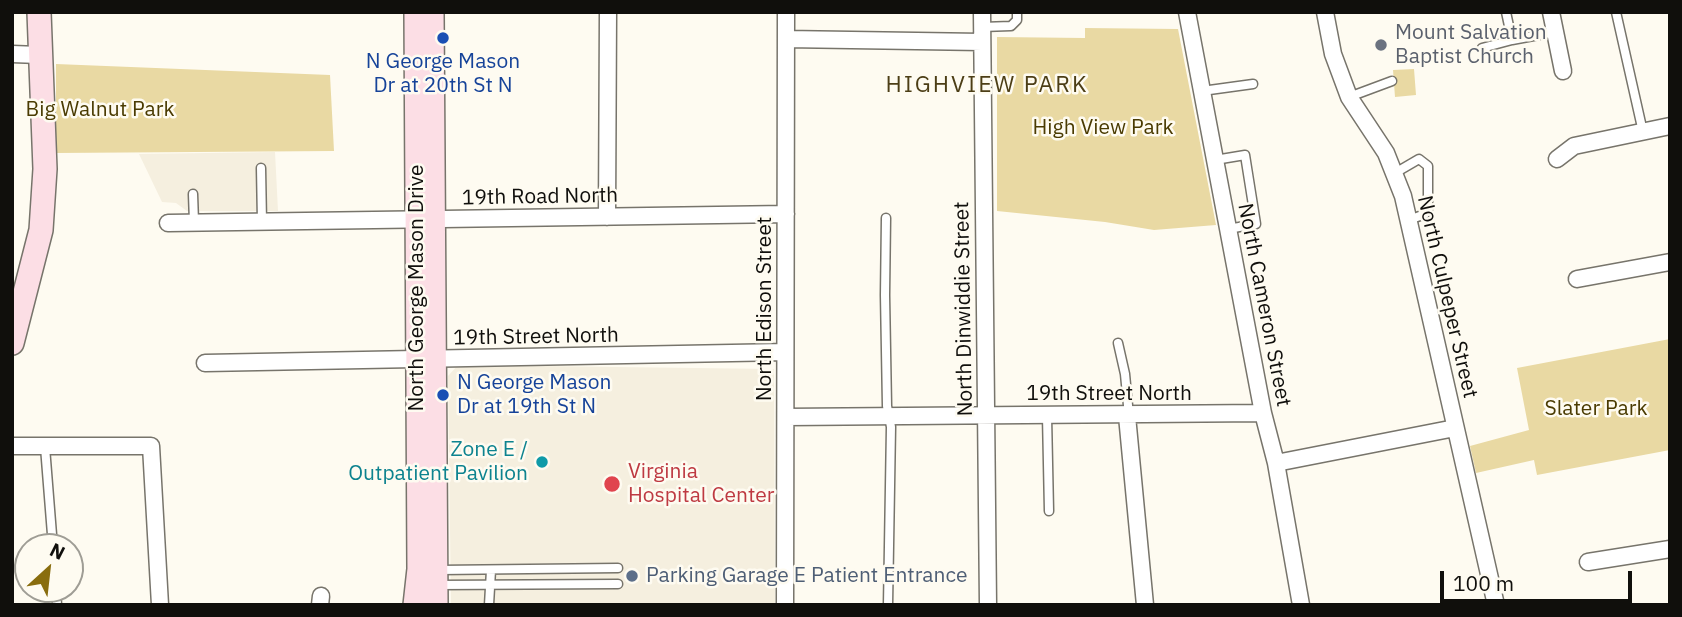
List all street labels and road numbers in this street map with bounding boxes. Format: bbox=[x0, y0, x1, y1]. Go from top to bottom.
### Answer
street label: North George Mason Drive bbox=[404, 164, 430, 412]
street label: 19th Road North bbox=[462, 183, 618, 211]
street label: North Culpeper Street bbox=[1411, 193, 1483, 401]
street label: North Dinwiddie Street bbox=[950, 201, 978, 417]
street label: North Cameron Street bbox=[1232, 201, 1296, 409]
street label: North Edison Street bbox=[752, 217, 778, 401]
street label: 19th Street North bbox=[453, 323, 619, 351]
street label: 19th Street North bbox=[1026, 381, 1192, 407]

